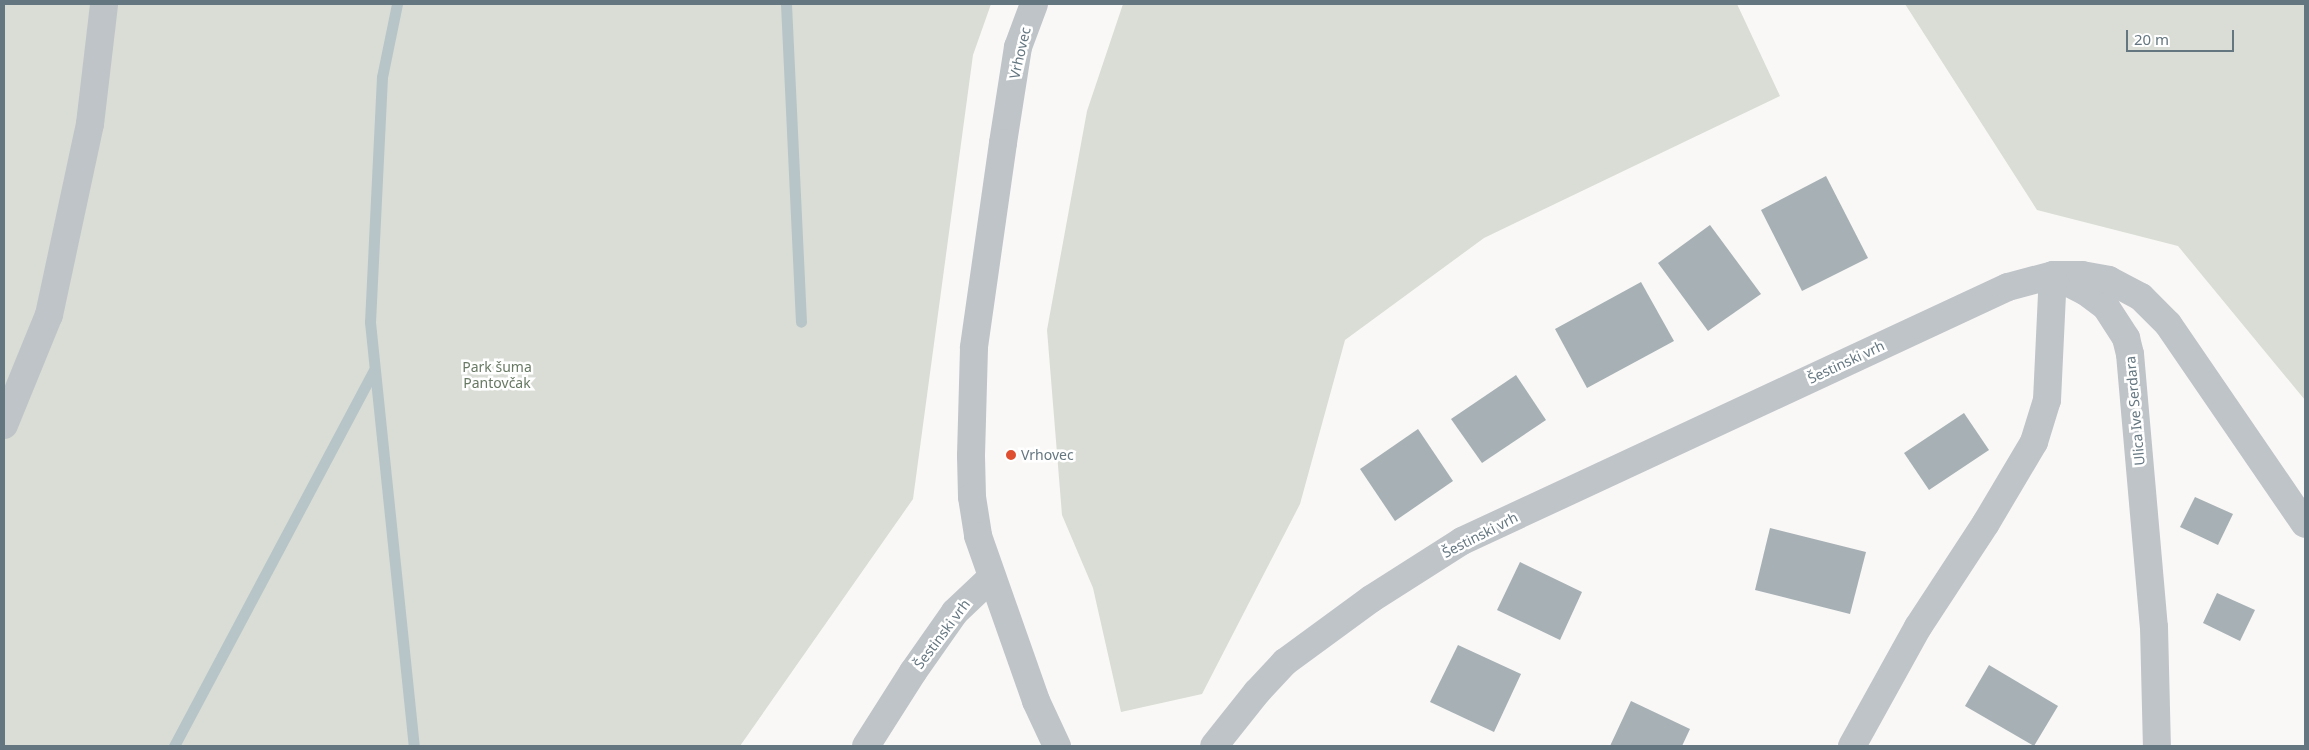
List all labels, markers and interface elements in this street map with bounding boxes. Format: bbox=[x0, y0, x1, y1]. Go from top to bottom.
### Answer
scale bar bbox=[2129, 20, 2236, 52]
street label: Vrhovec bbox=[1006, 25, 1034, 81]
text: 20 m bbox=[2134, 29, 2169, 49]
street label: Šestinski vrh bbox=[1805, 337, 1887, 387]
street label: Ulica Ive Serdara bbox=[2122, 355, 2148, 467]
park label: Park šuma Pantovčak bbox=[462, 359, 532, 392]
place label: Vrhovec bbox=[1021, 447, 1074, 463]
marker: Vrhovec bbox=[1005, 449, 1017, 461]
street label: Šestinski vrh bbox=[1439, 509, 1521, 561]
street label: Šestinski vrh bbox=[910, 596, 974, 672]

